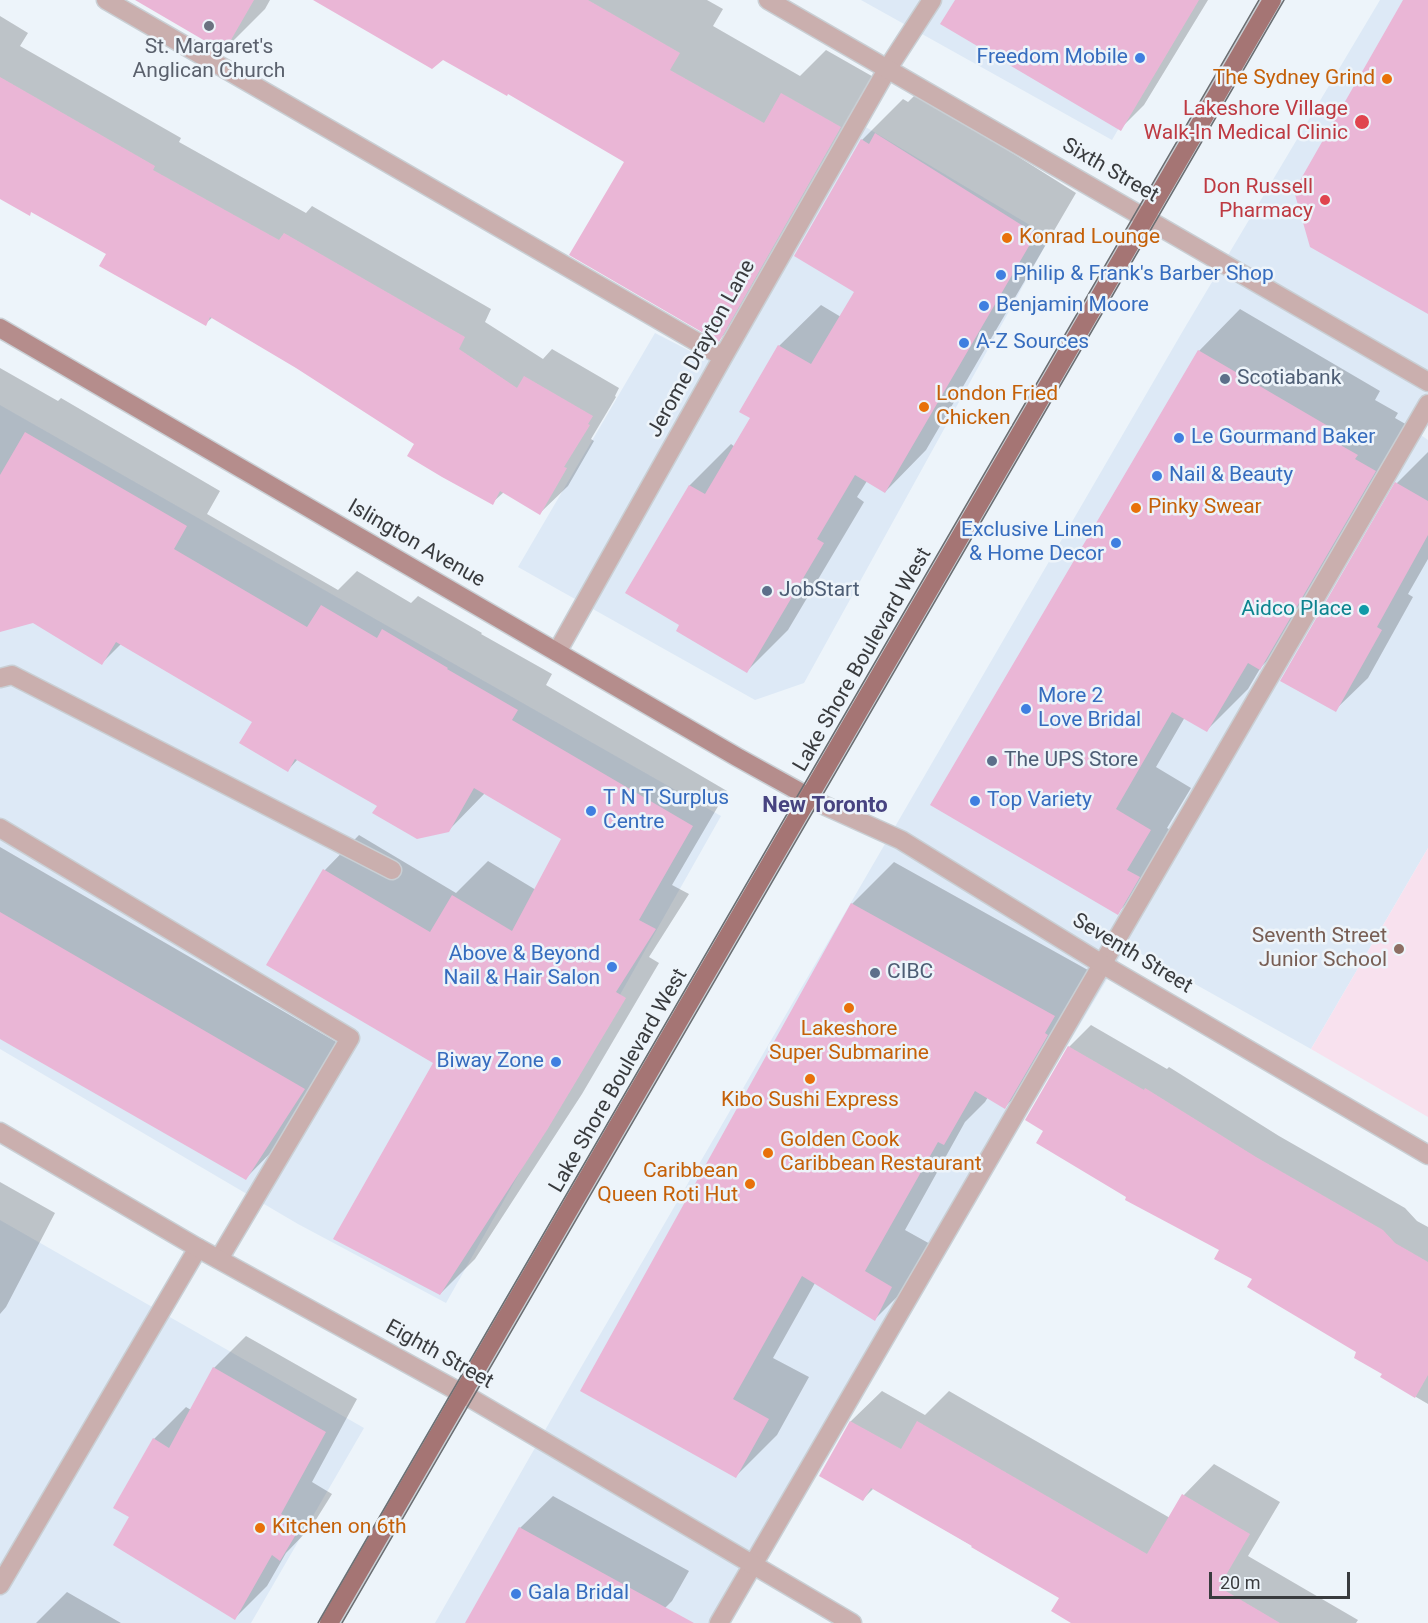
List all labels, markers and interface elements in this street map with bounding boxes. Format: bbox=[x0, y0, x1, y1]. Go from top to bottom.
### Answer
marker: St. Margaret's Anglican Church bbox=[202, 19, 216, 33]
place label: St. Margaret's Anglican Church bbox=[133, 35, 285, 85]
place label: Freedom Mobile bbox=[977, 45, 1128, 71]
marker: Freedom Mobile bbox=[1133, 51, 1147, 65]
place label: The Sydney Grind bbox=[1213, 66, 1375, 92]
marker: The Sydney Grind bbox=[1380, 72, 1394, 86]
place label: Lakeshore Village Walk-In Medical Clinic bbox=[1143, 97, 1348, 147]
marker: Lakeshore Village Walk-In Medical Clinic bbox=[1353, 113, 1371, 131]
street label: Sixth Street bbox=[1057, 133, 1163, 209]
place label: Don Russell Pharmacy bbox=[1203, 175, 1313, 225]
marker: Don Russell Pharmacy bbox=[1318, 193, 1332, 207]
place label: Konrad Lounge bbox=[1019, 225, 1160, 251]
marker: Konrad Lounge bbox=[1000, 231, 1014, 245]
street label: Jerome Drayton Lane bbox=[643, 256, 761, 442]
place label: Philip & Frank's Barber Shop bbox=[1013, 262, 1274, 288]
marker: Philip & Frank's Barber Shop bbox=[994, 268, 1008, 282]
place label: Benjamin Moore bbox=[996, 293, 1149, 319]
marker: Benjamin Moore bbox=[977, 299, 991, 313]
place label: A-Z Sources bbox=[976, 330, 1089, 356]
marker: A-Z Sources bbox=[957, 336, 971, 350]
place label: Scotiabank bbox=[1237, 366, 1341, 392]
marker: Scotiabank bbox=[1218, 372, 1232, 386]
place label: London Fried Chicken bbox=[936, 382, 1058, 432]
marker: London Fried Chicken bbox=[917, 400, 931, 414]
place label: Le Gourmand Baker bbox=[1191, 425, 1375, 451]
marker: Le Gourmand Baker bbox=[1172, 431, 1186, 445]
place label: Nail & Beauty bbox=[1169, 463, 1293, 489]
marker: Nail & Beauty bbox=[1150, 469, 1164, 483]
street label: Islington Avenue bbox=[343, 495, 489, 593]
place label: Pinky Swear bbox=[1148, 495, 1262, 521]
marker: Pinky Swear bbox=[1129, 501, 1143, 515]
place label: Exclusive Linen & Home Decor bbox=[961, 518, 1104, 568]
marker: Exclusive Linen & Home Decor bbox=[1109, 536, 1123, 550]
street label: Lake Shore Boulevard West bbox=[789, 544, 937, 776]
place label: JobStart bbox=[779, 578, 860, 604]
marker: JobStart bbox=[760, 584, 774, 598]
place label: Aidco Place bbox=[1241, 597, 1352, 623]
marker: Aidco Place bbox=[1357, 603, 1371, 617]
place label: More 2 Love Bridal bbox=[1038, 684, 1141, 734]
marker: More 2 Love Bridal bbox=[1019, 702, 1033, 716]
place label: The UPS Store bbox=[1004, 748, 1138, 774]
marker: The UPS Store bbox=[985, 754, 999, 768]
place label: T N T Surplus Centre bbox=[603, 786, 729, 836]
place label: Top Variety bbox=[987, 788, 1092, 814]
district label: New Toronto bbox=[762, 793, 888, 819]
marker: Top Variety bbox=[968, 794, 982, 808]
marker: T N T Surplus Centre bbox=[584, 804, 598, 818]
street label: Seventh Street bbox=[1068, 908, 1196, 1000]
place label: Seventh Street Junior School bbox=[1252, 924, 1387, 974]
place label: Above & Beyond Nail & Hair Salon bbox=[443, 942, 600, 992]
marker: Seventh Street Junior School bbox=[1392, 942, 1406, 956]
marker: Above & Beyond Nail & Hair Salon bbox=[605, 960, 619, 974]
place label: CIBC bbox=[887, 960, 933, 986]
street label: Lake Shore Boulevard West bbox=[545, 965, 693, 1197]
marker: CIBC bbox=[868, 966, 882, 980]
marker: Lakeshore Super Submarine bbox=[842, 1001, 856, 1015]
place label: Lakeshore Super Submarine bbox=[769, 1017, 929, 1067]
place label: Biway Zone bbox=[437, 1049, 544, 1075]
marker: Biway Zone bbox=[549, 1055, 563, 1069]
marker: Kibo Sushi Express bbox=[803, 1072, 817, 1086]
place label: Kibo Sushi Express bbox=[721, 1088, 899, 1114]
place label: Golden Cook Caribbean Restaurant bbox=[780, 1128, 982, 1178]
marker: Golden Cook Caribbean Restaurant bbox=[761, 1146, 775, 1160]
place label: Caribbean Queen Roti Hut bbox=[597, 1159, 738, 1209]
marker: Caribbean Queen Roti Hut bbox=[743, 1177, 757, 1191]
street label: Eighth Street bbox=[381, 1315, 497, 1395]
place label: Kitchen on 6th bbox=[272, 1515, 407, 1541]
marker: Kitchen on 6th bbox=[253, 1521, 267, 1535]
scale bar bbox=[1212, 1560, 1353, 1598]
text: 20 m bbox=[1220, 1572, 1260, 1593]
place label: Gala Bridal bbox=[528, 1581, 629, 1607]
marker: Gala Bridal bbox=[509, 1587, 523, 1601]

